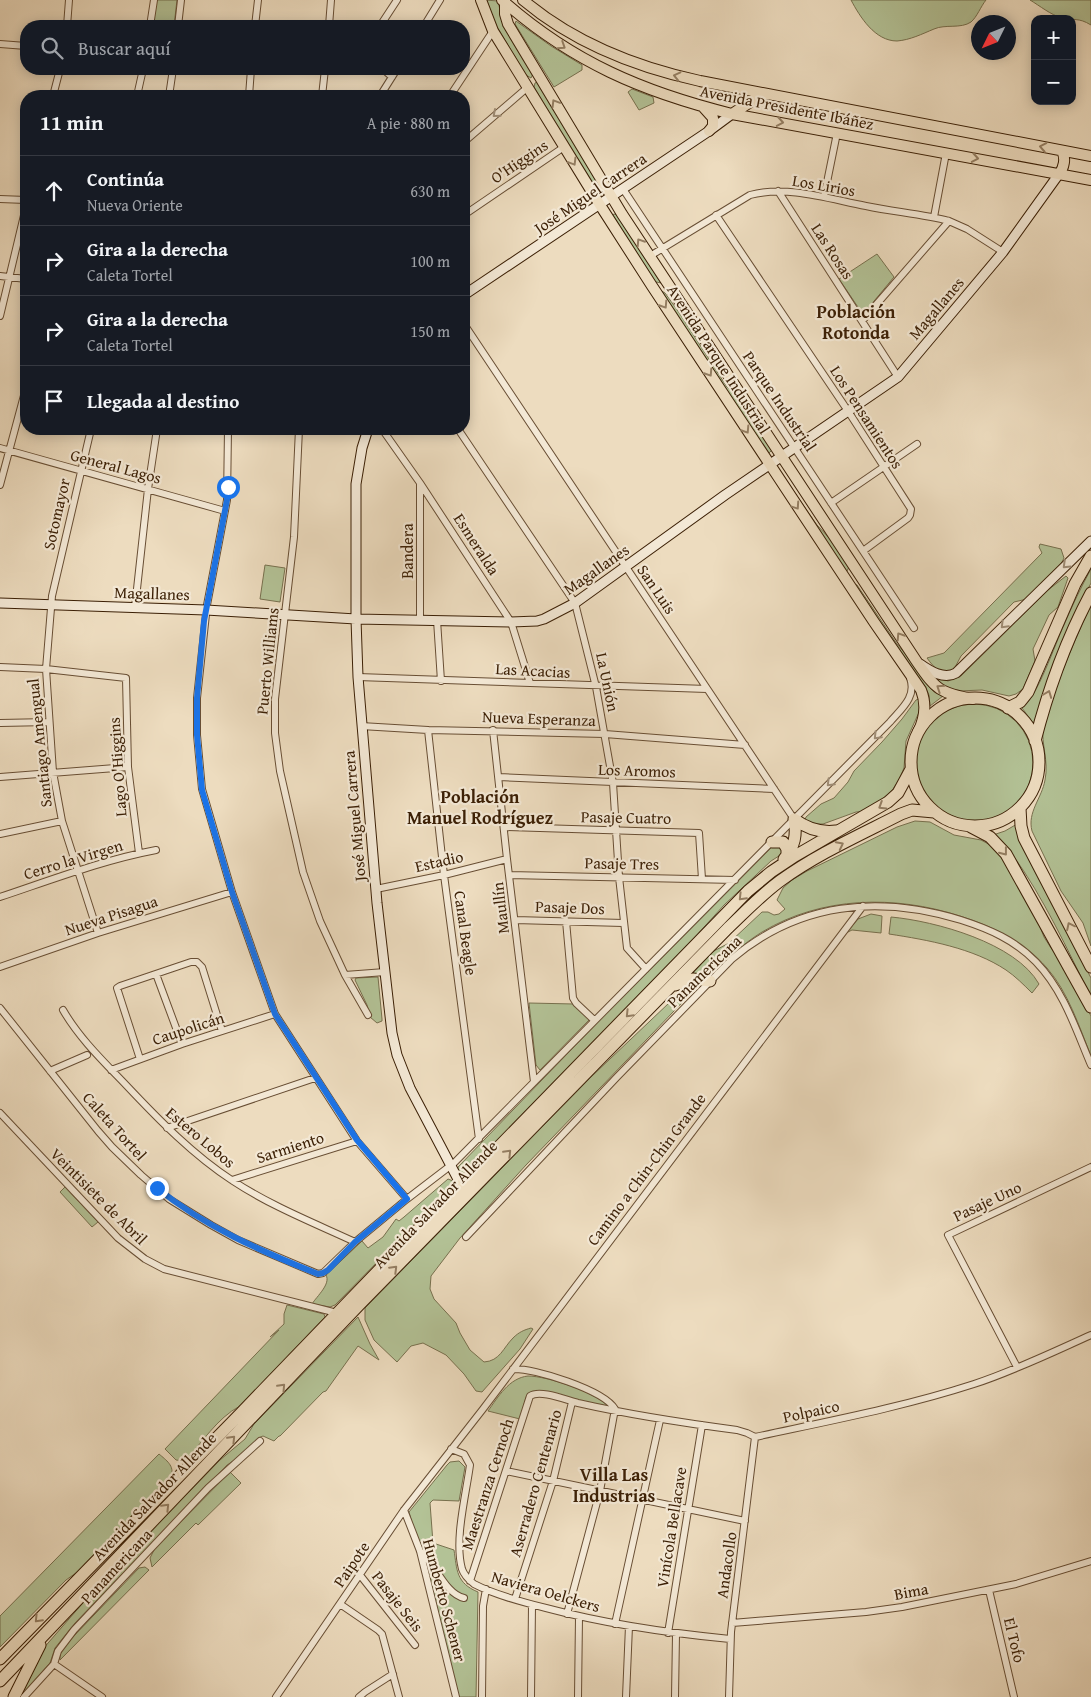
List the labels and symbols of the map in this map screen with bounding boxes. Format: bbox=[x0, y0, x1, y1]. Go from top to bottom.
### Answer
north arrow bbox=[971, 15, 1016, 60]
one-way arrow bbox=[556, 39, 565, 49]
one-way arrow bbox=[673, 71, 682, 82]
street label: Avenida Presidente Ibáñez bbox=[698, 78, 876, 136]
one-way arrow bbox=[552, 99, 562, 108]
one-way arrow bbox=[492, 108, 501, 117]
one-way arrow bbox=[776, 117, 785, 127]
street label: O'Higgins bbox=[485, 133, 553, 189]
one-way arrow bbox=[1039, 143, 1047, 153]
street label: José Miguel Carrera bbox=[527, 146, 651, 241]
one-way arrow bbox=[970, 153, 979, 163]
one-way arrow bbox=[567, 157, 577, 166]
street label: Los Lirios bbox=[791, 168, 857, 202]
street label: Las Rosas bbox=[806, 218, 860, 284]
one-way arrow bbox=[637, 238, 646, 247]
street label: Magallanes bbox=[903, 271, 969, 345]
street label: Avenida Parque Industrial bbox=[662, 280, 777, 439]
district label: Población Rotonda bbox=[817, 298, 896, 346]
one-way arrow bbox=[658, 299, 667, 308]
street label: Parque Industrial bbox=[737, 346, 823, 457]
street label: Los Pensamientos bbox=[825, 361, 909, 473]
one-way arrow bbox=[703, 368, 712, 377]
one-way arrow bbox=[740, 424, 749, 433]
street label: General Lagos bbox=[68, 442, 164, 490]
street label: Sotomayor bbox=[36, 475, 76, 552]
route start bbox=[217, 476, 240, 499]
one-way arrow bbox=[790, 500, 799, 509]
street label: Esmeralda bbox=[448, 508, 506, 580]
street label: Bandera bbox=[395, 523, 419, 579]
street label: Magallanes bbox=[558, 537, 634, 601]
street label: San Luis bbox=[632, 559, 682, 619]
one-way arrow bbox=[1063, 559, 1072, 568]
street label: Magallanes bbox=[114, 580, 190, 606]
street label: Puerto Williams bbox=[249, 606, 285, 716]
one-way arrow bbox=[1001, 619, 1010, 628]
one-way arrow bbox=[897, 632, 906, 642]
street label: La Unión bbox=[590, 650, 626, 714]
street label: Las Acacias bbox=[495, 656, 571, 684]
street label: Santiago Amengual bbox=[20, 677, 58, 809]
one-way arrow bbox=[936, 685, 946, 694]
one-way arrow bbox=[1042, 690, 1052, 699]
street label: Nueva Esperanza bbox=[482, 704, 597, 732]
street label: Lago O'Higgins bbox=[102, 716, 132, 818]
one-way arrow bbox=[873, 730, 882, 739]
street label: José Miguel Carrera bbox=[336, 749, 372, 884]
street label: Los Aromos bbox=[598, 757, 676, 783]
one-way arrow bbox=[827, 777, 836, 786]
district label: Población Manuel Rodríguez bbox=[407, 783, 554, 831]
one-way arrow bbox=[878, 800, 887, 810]
street label: Pasaje Cuatro bbox=[581, 804, 671, 830]
street label: Cerro la Virgen bbox=[21, 833, 125, 885]
one-way arrow bbox=[835, 841, 844, 851]
street label: Estadio bbox=[412, 844, 466, 878]
one-way arrow bbox=[998, 846, 1007, 856]
street label: Pasaje Tres bbox=[584, 850, 660, 876]
street label: Maullín bbox=[485, 881, 515, 935]
street label: Nueva Pisagua bbox=[61, 889, 161, 941]
street label: Canal Beagle bbox=[448, 889, 484, 977]
one-way arrow bbox=[739, 892, 748, 901]
street label: Pasaje Dos bbox=[535, 894, 605, 920]
one-way arrow bbox=[1066, 922, 1077, 931]
street label: Panamericana bbox=[661, 929, 747, 1013]
street label: Caupolicán bbox=[149, 1005, 227, 1051]
one-way arrow bbox=[626, 1008, 635, 1017]
street label: Caleta Tortel bbox=[77, 1086, 153, 1166]
street label: Camino a Chin-Chin Grande bbox=[581, 1088, 711, 1250]
street label: Estero Lobos bbox=[161, 1101, 241, 1173]
street label: Sarmiento bbox=[253, 1125, 327, 1169]
street label: Avenida Salvador Allende bbox=[367, 1134, 503, 1274]
street label: Veintisiete de Abril bbox=[45, 1142, 153, 1250]
one-way arrow bbox=[502, 1150, 511, 1159]
street label: Pasaje Uno bbox=[949, 1175, 1025, 1227]
route end bbox=[146, 1177, 169, 1200]
one-way arrow bbox=[388, 1266, 397, 1275]
one-way arrow bbox=[276, 1384, 285, 1393]
street label: Polpaico bbox=[781, 1393, 841, 1429]
street label: Aserradero Centenario bbox=[502, 1406, 568, 1560]
street label: Maestranza Cernoch bbox=[454, 1415, 520, 1553]
street label: Avenida Salvador Allende bbox=[86, 1426, 222, 1566]
one-way arrow bbox=[226, 1436, 235, 1445]
district label: Villa Las Industrias bbox=[573, 1461, 656, 1509]
street label: Vinícola Bellacave bbox=[650, 1465, 692, 1589]
one-way arrow bbox=[160, 1504, 169, 1513]
street label: Panamericana bbox=[75, 1523, 158, 1609]
street label: Andacollo bbox=[709, 1530, 743, 1600]
street label: Paipote bbox=[327, 1536, 375, 1592]
street label: Humberto Schener bbox=[417, 1536, 473, 1664]
street label: Naviera Oelckers bbox=[489, 1564, 603, 1618]
street label: Pasaje Seis bbox=[367, 1565, 429, 1637]
street label: Bima bbox=[892, 1576, 930, 1606]
one-way arrow bbox=[35, 1614, 44, 1623]
street label: El Tofo bbox=[998, 1615, 1032, 1665]

